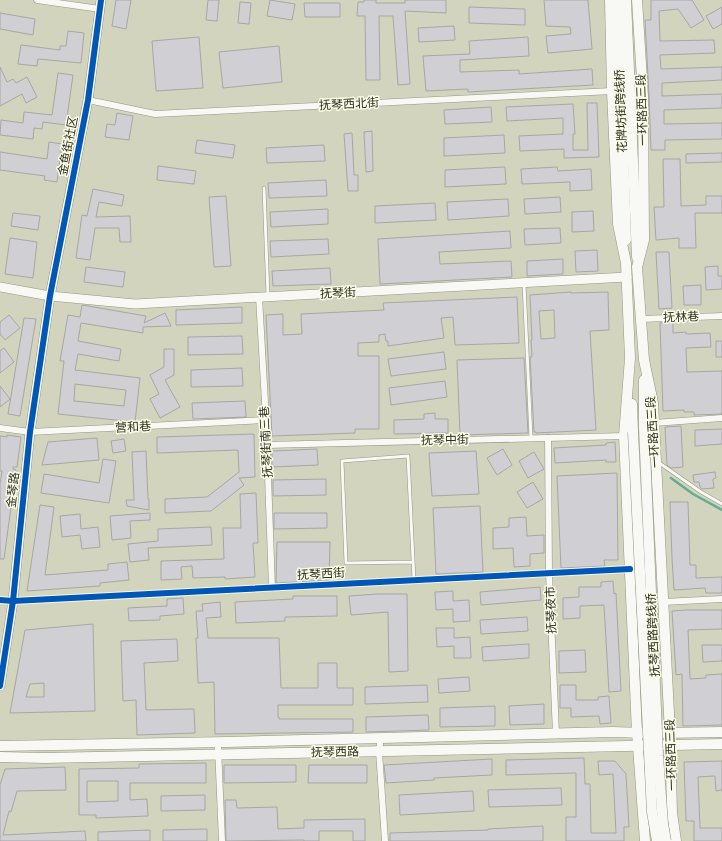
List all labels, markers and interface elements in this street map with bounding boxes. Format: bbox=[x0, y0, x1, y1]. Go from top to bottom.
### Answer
street label: 花牌坊街跨线桥 bbox=[611, 69, 630, 153]
street label: 一环路西三段 bbox=[632, 74, 651, 146]
street label: 抚琴西北街 bbox=[319, 93, 379, 114]
street label: 金鱼街社区 bbox=[53, 115, 82, 177]
street label: 抚琴街 bbox=[320, 283, 356, 302]
street label: 抚林巷 bbox=[663, 307, 699, 326]
street label: 一环路西三段 bbox=[642, 396, 663, 469]
street label: 抚琴街南三巷 bbox=[255, 406, 276, 478]
street label: 营和巷 bbox=[115, 417, 151, 436]
street label: 抚琴中街 bbox=[421, 431, 469, 448]
street label: 金琴路 bbox=[2, 471, 23, 509]
street label: 抚琴西街 bbox=[297, 564, 345, 583]
street label: 抚琴夜市 bbox=[541, 586, 560, 634]
street label: 抚琴西路跨线桥 bbox=[642, 593, 663, 677]
street label: 一环路西三段 bbox=[661, 719, 680, 791]
street label: 抚琴西路 bbox=[311, 743, 359, 760]

